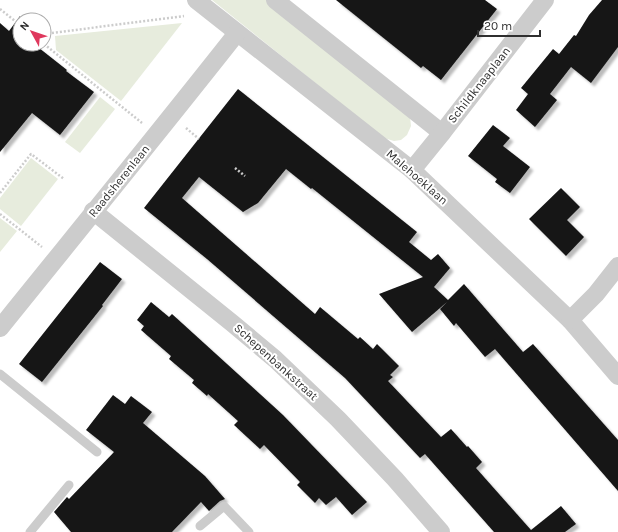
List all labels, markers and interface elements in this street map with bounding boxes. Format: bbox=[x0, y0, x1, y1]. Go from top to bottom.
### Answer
north arrow bbox=[12, 12, 52, 52]
scale bar bbox=[478, 12, 540, 38]
text: N bbox=[17, 19, 32, 33]
text: 20 m bbox=[484, 19, 512, 33]
street label: Schildknaaplaan bbox=[445, 44, 513, 126]
street label: Raadsherenlaan bbox=[86, 142, 152, 220]
street label: Malehoeklaan bbox=[383, 147, 451, 207]
street label: Schepenbankstraat bbox=[231, 321, 321, 404]

